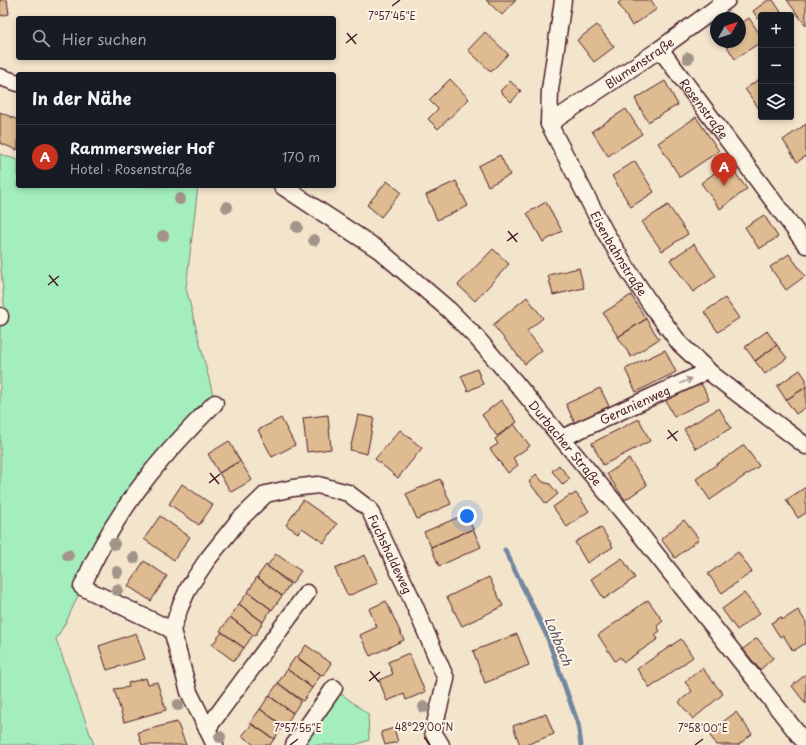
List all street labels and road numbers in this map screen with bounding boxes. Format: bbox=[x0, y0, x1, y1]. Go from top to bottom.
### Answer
street label: Blumenstraße bbox=[601, 33, 677, 93]
street label: Rosenstraße bbox=[676, 74, 733, 142]
street label: Eisenbahnstraße bbox=[586, 208, 652, 299]
street label: Geranienweg bbox=[597, 381, 673, 429]
street label: Durbacher Straße bbox=[524, 396, 606, 489]
street label: Fuchshaldeweg bbox=[364, 511, 417, 597]

